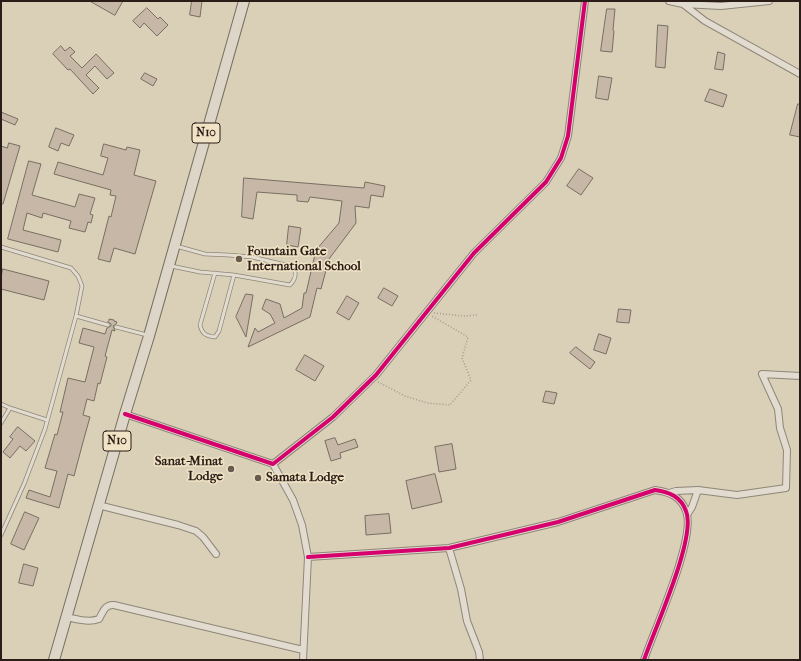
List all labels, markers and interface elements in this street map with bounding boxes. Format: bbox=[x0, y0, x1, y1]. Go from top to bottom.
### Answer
road number: N10 bbox=[192, 123, 220, 143]
place label: Fountain Gate International School bbox=[247, 244, 361, 275]
marker: Fountain Gate International School bbox=[234, 254, 244, 264]
road number: N10 bbox=[103, 431, 131, 451]
place label: Sanat-Minat Lodge bbox=[155, 454, 223, 485]
marker: Sanat-Minat Lodge bbox=[226, 464, 236, 474]
place label: Samata Lodge bbox=[266, 470, 344, 486]
marker: Samata Lodge bbox=[253, 473, 263, 483]

